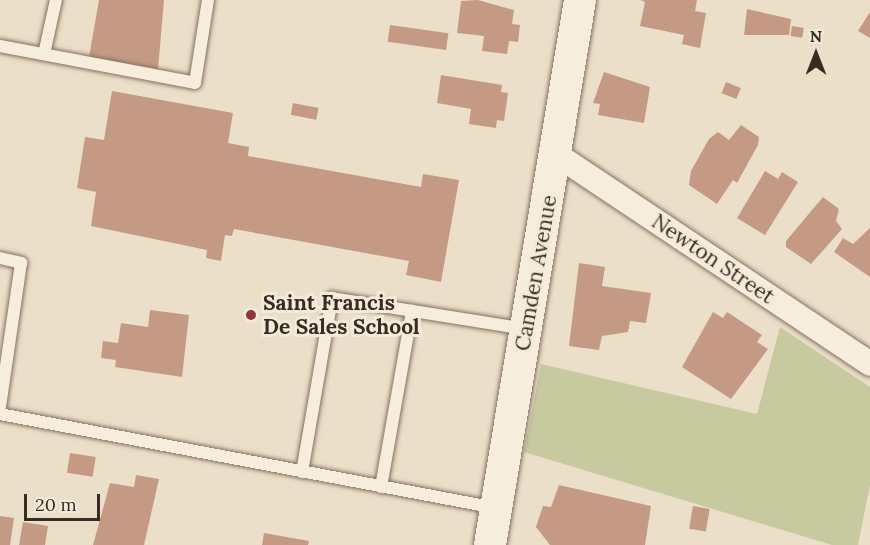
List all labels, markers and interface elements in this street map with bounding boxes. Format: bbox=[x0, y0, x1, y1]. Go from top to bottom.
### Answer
north arrow bbox=[786, 24, 846, 84]
text: N bbox=[810, 26, 822, 46]
street label: Camden Avenue bbox=[510, 193, 562, 353]
street label: Newton Street bbox=[647, 209, 779, 309]
place label: Saint Francis De Sales School bbox=[263, 290, 420, 340]
marker: Saint Francis De Sales School bbox=[244, 308, 258, 322]
scale bar bbox=[27, 482, 104, 520]
text: 20 m bbox=[35, 493, 77, 516]

